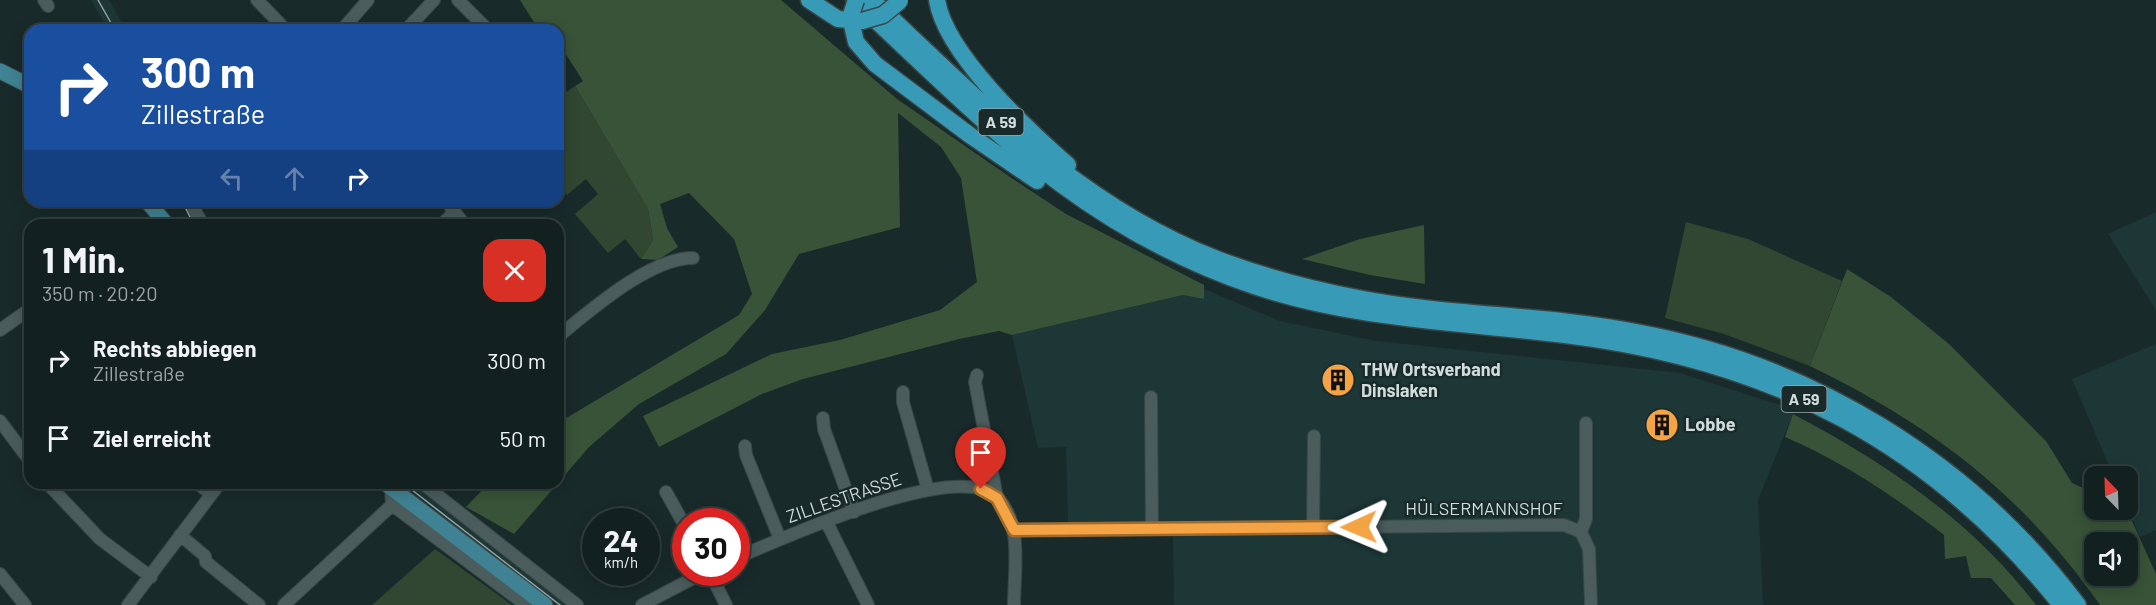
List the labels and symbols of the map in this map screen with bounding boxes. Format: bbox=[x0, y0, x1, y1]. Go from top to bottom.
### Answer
road number: A 59 bbox=[978, 109, 1024, 135]
place label: THW Ortsverband Dinslaken bbox=[1361, 358, 1501, 401]
building icon: THW Ortsverband Dinslaken bbox=[1320, 362, 1356, 398]
road number: A 59 bbox=[1782, 386, 1826, 412]
building icon: Lobbe bbox=[1644, 407, 1680, 443]
place label: Lobbe bbox=[1685, 413, 1736, 435]
pin bbox=[955, 427, 1006, 489]
north arrow bbox=[2084, 466, 2138, 520]
street label: ZILLESTRASSE bbox=[783, 467, 904, 527]
position arrow bbox=[1327, 495, 1391, 559]
street label: HÜLSERMANNSHOF bbox=[1405, 497, 1563, 519]
speed limit sign: 30 bbox=[672, 508, 750, 586]

